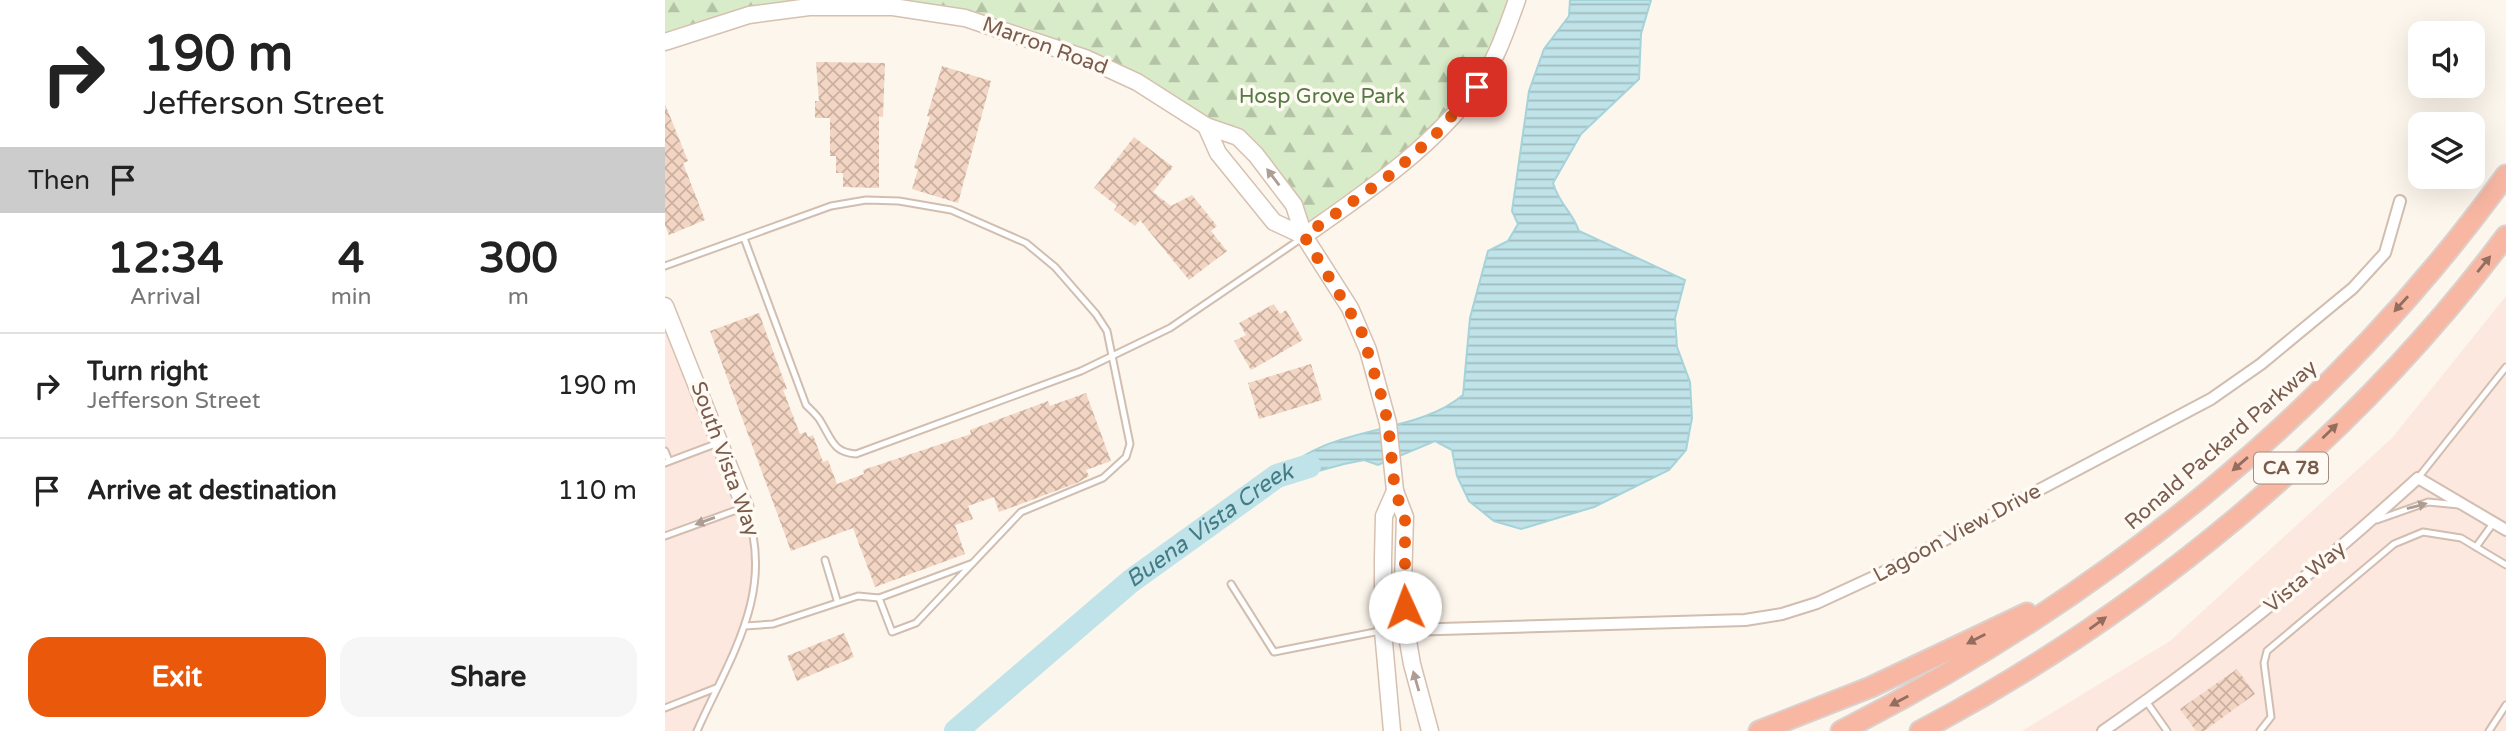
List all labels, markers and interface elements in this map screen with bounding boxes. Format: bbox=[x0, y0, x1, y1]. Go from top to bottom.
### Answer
street label: Marron Road bbox=[979, 12, 1111, 80]
map controls bbox=[2408, 21, 2485, 189]
button: sound bbox=[2408, 21, 2485, 98]
text: 190 m bbox=[143, 25, 293, 84]
icon: right bbox=[28, 28, 119, 119]
pin bbox=[1447, 57, 1507, 117]
icon: arrive bbox=[1458, 68, 1496, 106]
park label: Hosp Grove Park bbox=[1239, 84, 1405, 109]
text: Jefferson Street bbox=[143, 85, 384, 123]
button: layers bbox=[2408, 112, 2485, 189]
icon: arrive bbox=[104, 161, 142, 199]
text: Then bbox=[28, 165, 90, 196]
one-way arrow bbox=[1265, 168, 1280, 186]
text: 12:34 bbox=[107, 233, 224, 284]
text: 4 bbox=[338, 233, 364, 284]
text: 300 bbox=[479, 233, 558, 284]
one-way arrow bbox=[2476, 256, 2491, 273]
text: Arrival bbox=[130, 283, 201, 311]
text: min bbox=[331, 283, 372, 311]
text: m bbox=[508, 283, 529, 311]
one-way arrow bbox=[2394, 295, 2409, 312]
street label: Ronald Packard Parkway bbox=[2120, 355, 2322, 535]
text: Turn right bbox=[87, 356, 208, 387]
icon: right bbox=[28, 367, 66, 405]
text: 190 m bbox=[557, 370, 637, 401]
street label: South Vista Way bbox=[685, 378, 765, 540]
text: Jefferson Street bbox=[87, 387, 260, 415]
one-way arrow bbox=[2321, 424, 2338, 440]
road number: CA 78 bbox=[2254, 453, 2328, 484]
one-way arrow bbox=[2231, 456, 2249, 472]
water label: Buena Vista Creek bbox=[1120, 457, 1298, 594]
icon: arrive bbox=[28, 472, 66, 510]
text: Arrive at destination bbox=[87, 475, 337, 506]
text: 110 m bbox=[557, 475, 637, 506]
street label: Lagoon View Drive bbox=[1869, 478, 2045, 588]
one-way arrow bbox=[2407, 500, 2428, 510]
one-way arrow bbox=[694, 516, 715, 527]
street label: Vista Way bbox=[2259, 536, 2351, 618]
position arrow bbox=[1368, 570, 1442, 644]
one-way arrow bbox=[2089, 616, 2107, 630]
one-way arrow bbox=[1966, 633, 1986, 644]
button: Exit bbox=[28, 637, 326, 717]
button: Share bbox=[340, 637, 637, 717]
one-way arrow bbox=[1411, 670, 1421, 691]
one-way arrow bbox=[1889, 695, 1909, 707]

